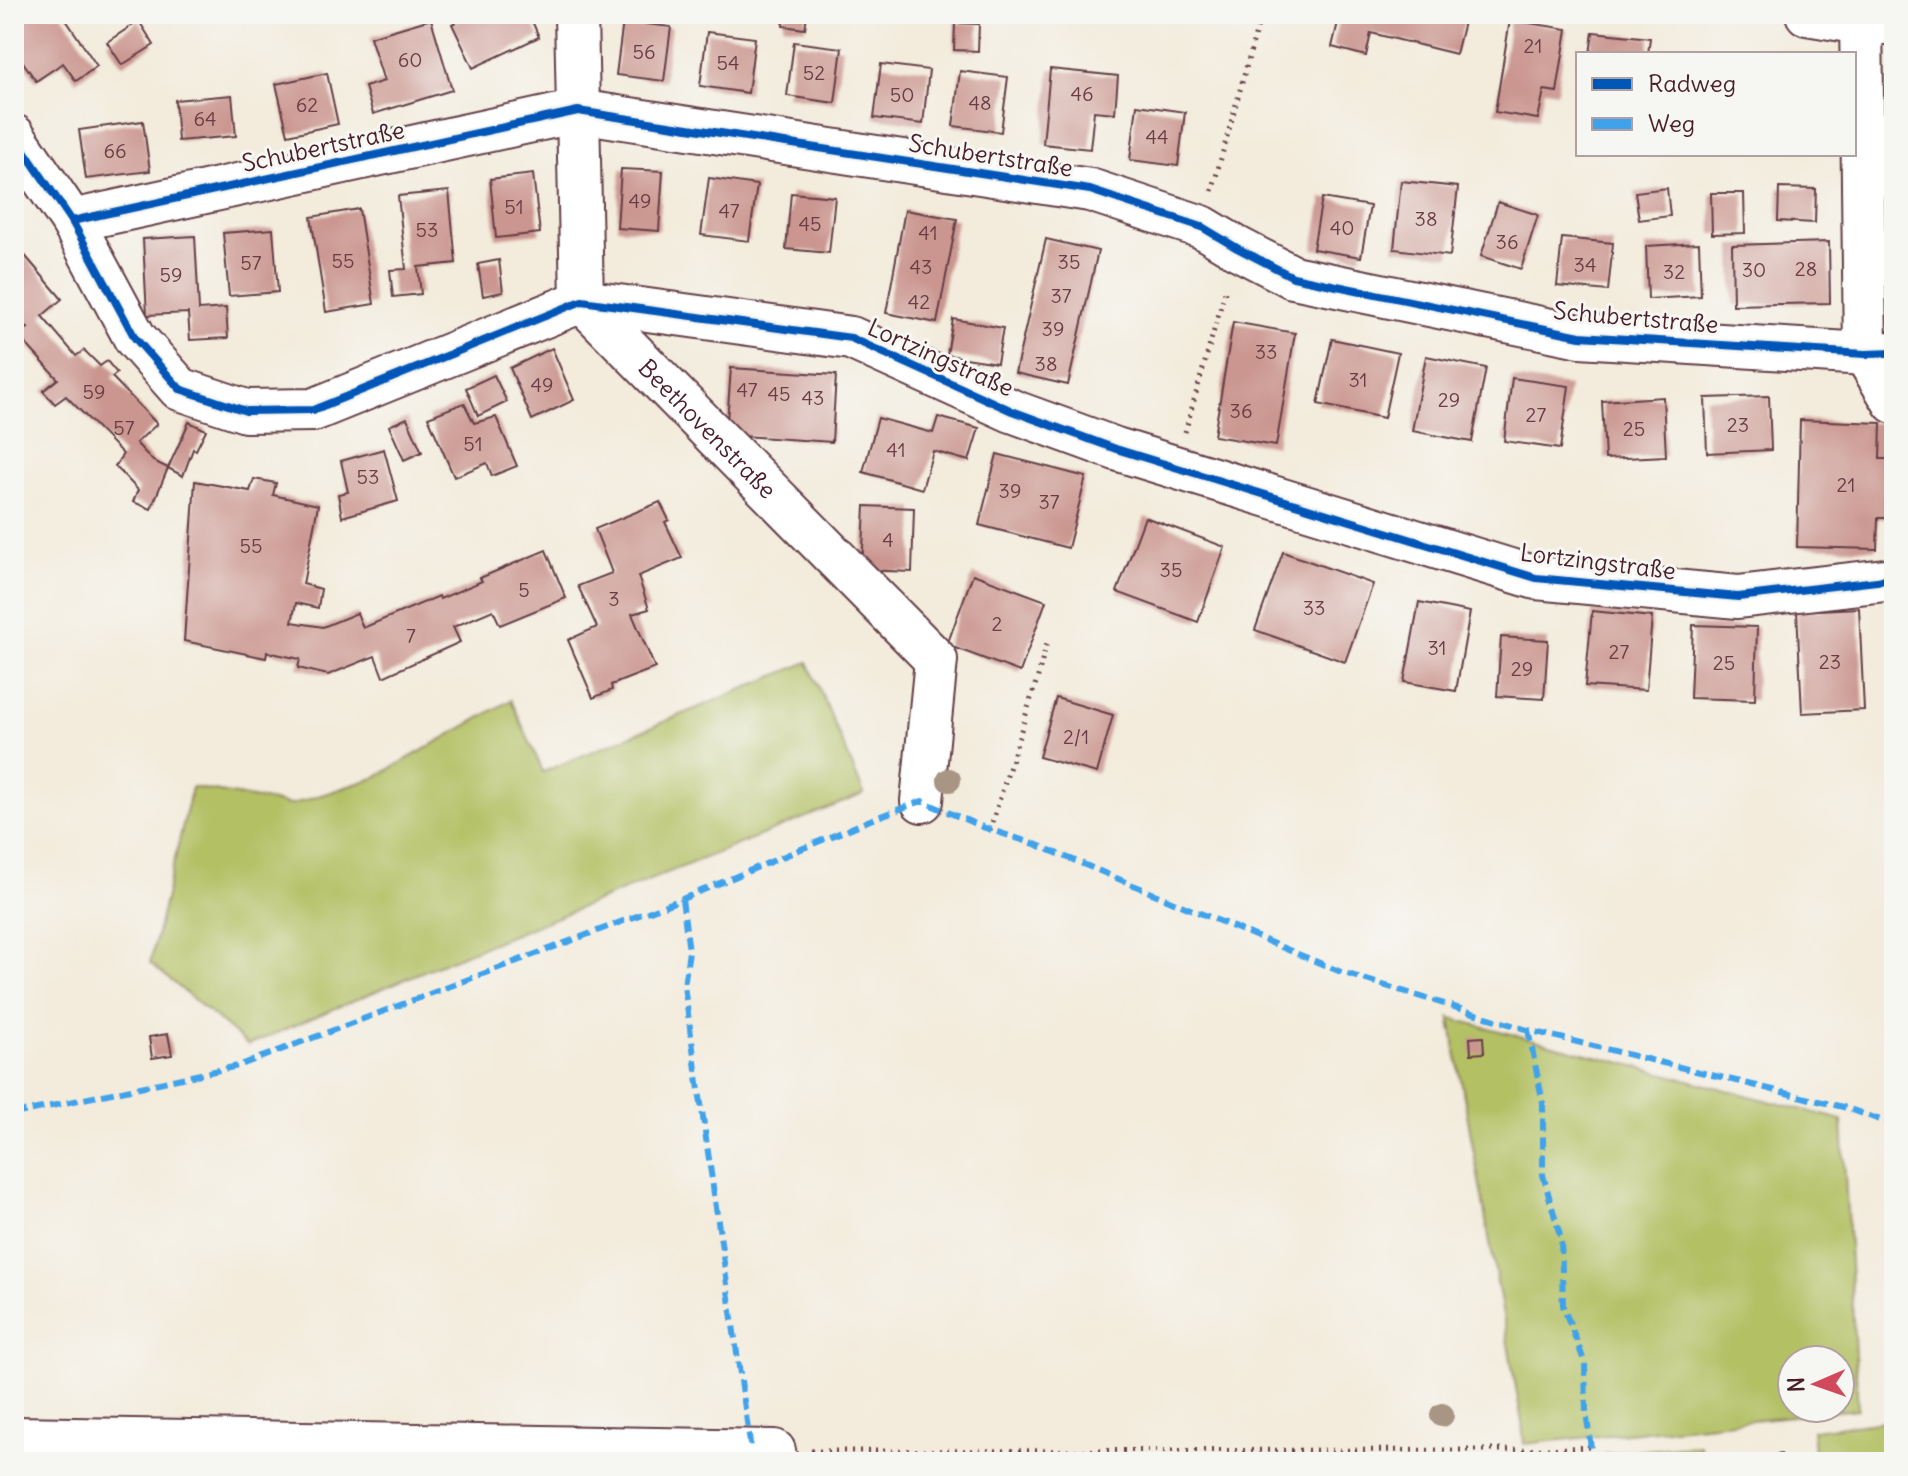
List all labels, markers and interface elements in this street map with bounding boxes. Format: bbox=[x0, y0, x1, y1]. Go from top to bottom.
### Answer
house number: 21 bbox=[1524, 33, 1542, 58]
house number: 56 bbox=[632, 39, 656, 64]
house number: 60 bbox=[398, 47, 422, 72]
house number: 54 bbox=[716, 50, 740, 75]
legend bbox=[1576, 52, 1856, 156]
house number: 52 bbox=[803, 60, 825, 85]
text: Radweg bbox=[1648, 68, 1736, 98]
house number: 46 bbox=[1070, 81, 1094, 106]
house number: 50 bbox=[890, 82, 914, 107]
house number: 48 bbox=[968, 90, 992, 115]
house number: 62 bbox=[296, 92, 318, 117]
house number: 64 bbox=[193, 106, 217, 131]
text: Weg bbox=[1648, 108, 1695, 138]
street label: Schubertstraße bbox=[239, 114, 407, 178]
house number: 44 bbox=[1145, 124, 1169, 149]
street label: Schubertstraße bbox=[907, 127, 1075, 183]
house number: 66 bbox=[103, 138, 127, 163]
house number: 49 bbox=[628, 188, 652, 213]
house number: 51 bbox=[504, 194, 524, 219]
house number: 47 bbox=[718, 198, 740, 223]
house number: 38 bbox=[1415, 206, 1437, 231]
house number: 45 bbox=[798, 211, 822, 236]
house number: 40 bbox=[1330, 215, 1354, 240]
house number: 53 bbox=[416, 217, 438, 242]
house number: 41 bbox=[918, 220, 938, 245]
house number: 36 bbox=[1496, 229, 1518, 254]
house number: 55 bbox=[332, 248, 355, 273]
house number: 35 bbox=[1058, 249, 1080, 274]
house number: 57 bbox=[240, 250, 262, 275]
house number: 34 bbox=[1574, 252, 1596, 277]
house number: 43 bbox=[910, 254, 932, 279]
house number: 28 bbox=[1795, 256, 1817, 281]
house number: 30 bbox=[1742, 257, 1766, 282]
house number: 32 bbox=[1663, 259, 1685, 284]
house number: 59 bbox=[160, 262, 183, 287]
house number: 37 bbox=[1050, 283, 1072, 308]
house number: 42 bbox=[908, 289, 930, 314]
street label: Schubertstraße bbox=[1552, 295, 1720, 339]
street label: Lortzingstraße bbox=[863, 311, 1019, 403]
house number: 39 bbox=[1042, 316, 1064, 341]
house number: 33 bbox=[1255, 339, 1277, 364]
house number: 38 bbox=[1035, 351, 1057, 376]
street label: Beethovenstraße bbox=[632, 352, 783, 504]
house number: 31 bbox=[1348, 367, 1368, 392]
house number: 49 bbox=[530, 372, 554, 397]
house number: 47 bbox=[736, 377, 758, 402]
house number: 59 bbox=[83, 379, 106, 404]
house number: 45 bbox=[767, 381, 791, 406]
house number: 43 bbox=[802, 385, 824, 410]
house number: 29 bbox=[1438, 387, 1460, 412]
house number: 36 bbox=[1230, 398, 1252, 423]
house number: 27 bbox=[1526, 402, 1547, 427]
house number: 23 bbox=[1727, 412, 1749, 437]
house number: 57 bbox=[113, 415, 135, 440]
house number: 25 bbox=[1623, 416, 1645, 441]
house number: 51 bbox=[463, 431, 483, 456]
house number: 41 bbox=[886, 437, 906, 462]
house number: 53 bbox=[357, 464, 379, 489]
house number: 21 bbox=[1837, 472, 1855, 497]
house number: 39 bbox=[999, 478, 1021, 503]
house number: 37 bbox=[1038, 489, 1060, 514]
house number: 4 bbox=[882, 527, 894, 552]
house number: 55 bbox=[240, 533, 263, 558]
street label: Lortzingstraße bbox=[1518, 537, 1678, 585]
house number: 35 bbox=[1160, 557, 1182, 582]
house number: 5 bbox=[518, 577, 530, 602]
house number: 3 bbox=[608, 586, 620, 611]
house number: 33 bbox=[1303, 595, 1325, 620]
house number: 2 bbox=[992, 611, 1003, 636]
house number: 7 bbox=[406, 623, 416, 648]
house number: 31 bbox=[1427, 635, 1447, 660]
house number: 27 bbox=[1609, 639, 1630, 664]
house number: 23 bbox=[1819, 649, 1841, 674]
house number: 25 bbox=[1713, 650, 1735, 675]
house number: 29 bbox=[1511, 656, 1533, 681]
house number: 2/1 bbox=[1063, 724, 1089, 749]
north arrow bbox=[1776, 1344, 1856, 1424]
text: N bbox=[1782, 1377, 1810, 1393]

